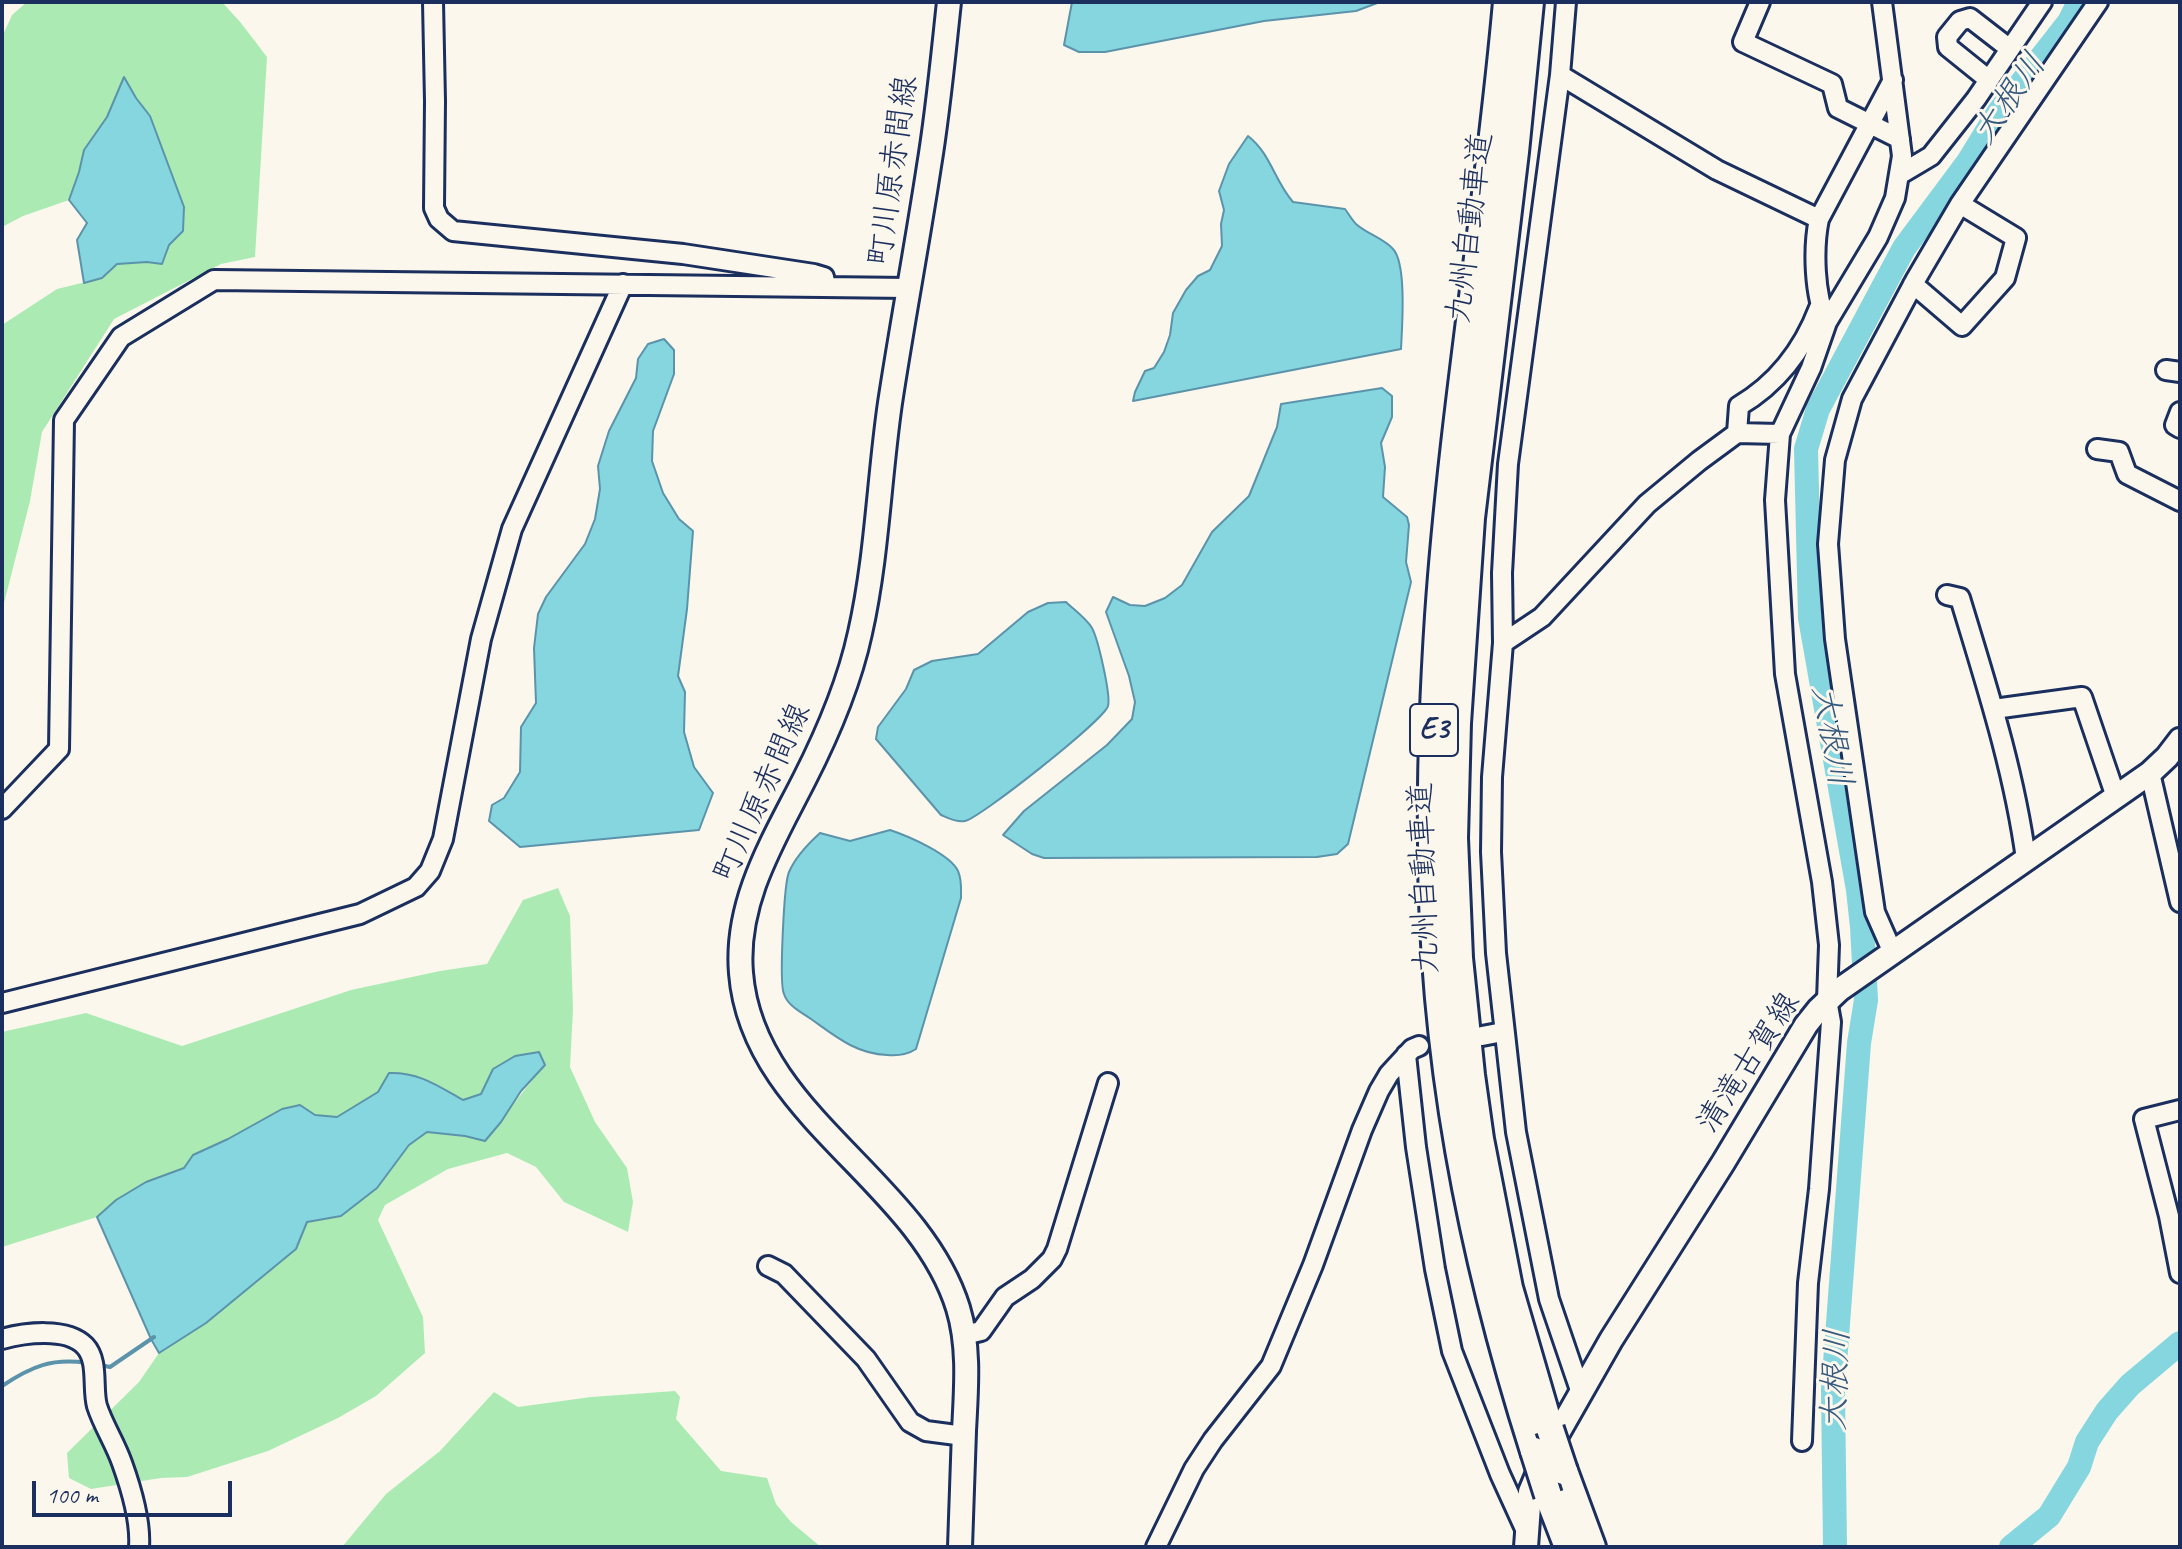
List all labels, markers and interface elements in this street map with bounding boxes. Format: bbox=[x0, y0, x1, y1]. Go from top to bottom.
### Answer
water label: 大根川 bbox=[1964, 46, 2056, 152]
street label: 町川原赤間線 bbox=[862, 73, 926, 269]
street label: 九州自動車道 bbox=[1440, 130, 1502, 326]
water label: 大根川 bbox=[1802, 682, 1860, 790]
street label: 町川原赤間線 bbox=[706, 697, 820, 889]
road number: E3 bbox=[1410, 704, 1458, 756]
street label: 九州自動車道 bbox=[1402, 781, 1448, 975]
street label: 清滝古賀線 bbox=[1689, 985, 1809, 1141]
water label: 大根川 bbox=[1815, 1328, 1859, 1432]
scale bar bbox=[36, 1465, 236, 1515]
text: 100 m bbox=[46, 1480, 98, 1510]

